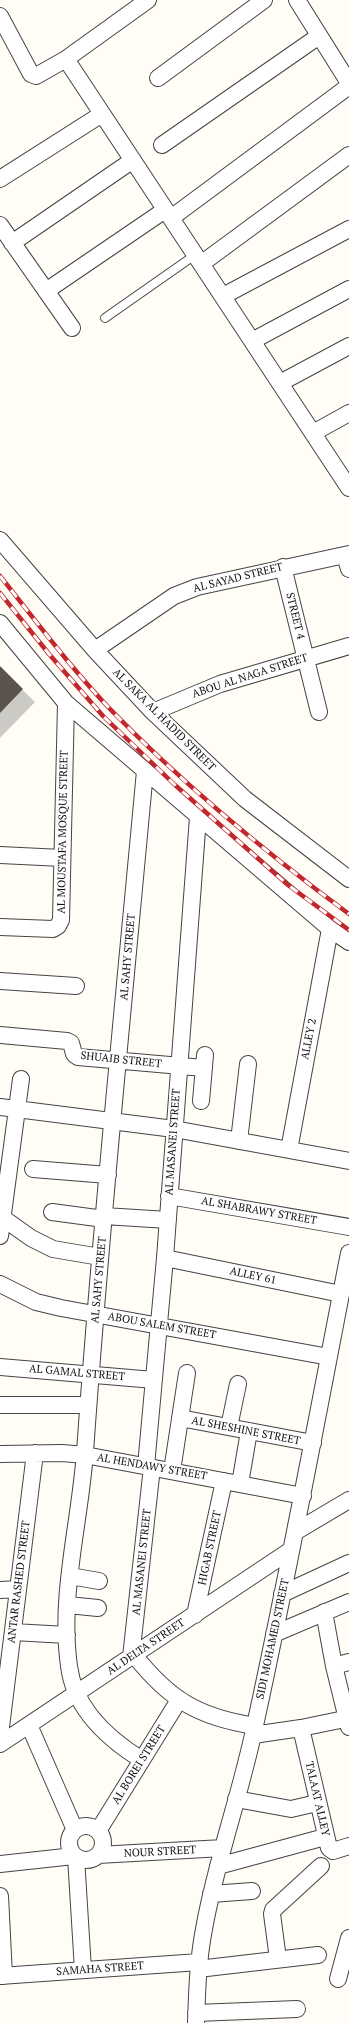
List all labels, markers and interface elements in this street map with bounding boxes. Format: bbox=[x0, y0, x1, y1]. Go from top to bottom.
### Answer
street label: AL SAYAD STREET bbox=[192, 560, 284, 596]
street label: STREET 4 bbox=[283, 591, 307, 641]
street label: ABOU AL NAGA STREET bbox=[191, 651, 309, 701]
street label: AL SAKA AL HADID STREET bbox=[110, 666, 218, 774]
street label: AL MOUSTAFA MOSQUE STREET bbox=[55, 750, 71, 914]
street label: AL SAHY STREET bbox=[118, 913, 138, 1001]
street label: ALLEY 2 bbox=[299, 1017, 319, 1061]
street label: SHUAIB STREET bbox=[80, 1049, 162, 1071]
street label: AL MASANEI STREET bbox=[163, 1088, 183, 1196]
street label: AL SHABRAWY STREET bbox=[200, 1194, 318, 1228]
street label: AL SAHY STREET bbox=[89, 1236, 109, 1324]
street label: ALLEY 61 bbox=[228, 1265, 278, 1287]
street label: ABOU SALEM STREET bbox=[107, 1310, 217, 1342]
street label: AL GAMAL STREET bbox=[28, 1362, 126, 1384]
street label: AL SHESHINE STREET bbox=[190, 1414, 302, 1448]
street label: AL HENDAWY STREET bbox=[96, 1451, 208, 1483]
street label: AL MASANEI STREET bbox=[130, 1508, 154, 1616]
street label: HIGAB STREET bbox=[196, 1510, 224, 1586]
street label: ANTAR RASHED STREET bbox=[5, 1520, 33, 1644]
street label: SIDI MOHAMED STREET bbox=[254, 1577, 292, 1701]
street label: AL DELTA STREET bbox=[105, 1616, 187, 1678]
street label: AL BOREI STREET bbox=[109, 1723, 169, 1807]
street label: TALAAT ALLEY bbox=[302, 1760, 332, 1838]
street label: NOUR STREET bbox=[123, 1844, 197, 1860]
street label: SAMAHA STREET bbox=[56, 1959, 144, 1979]

